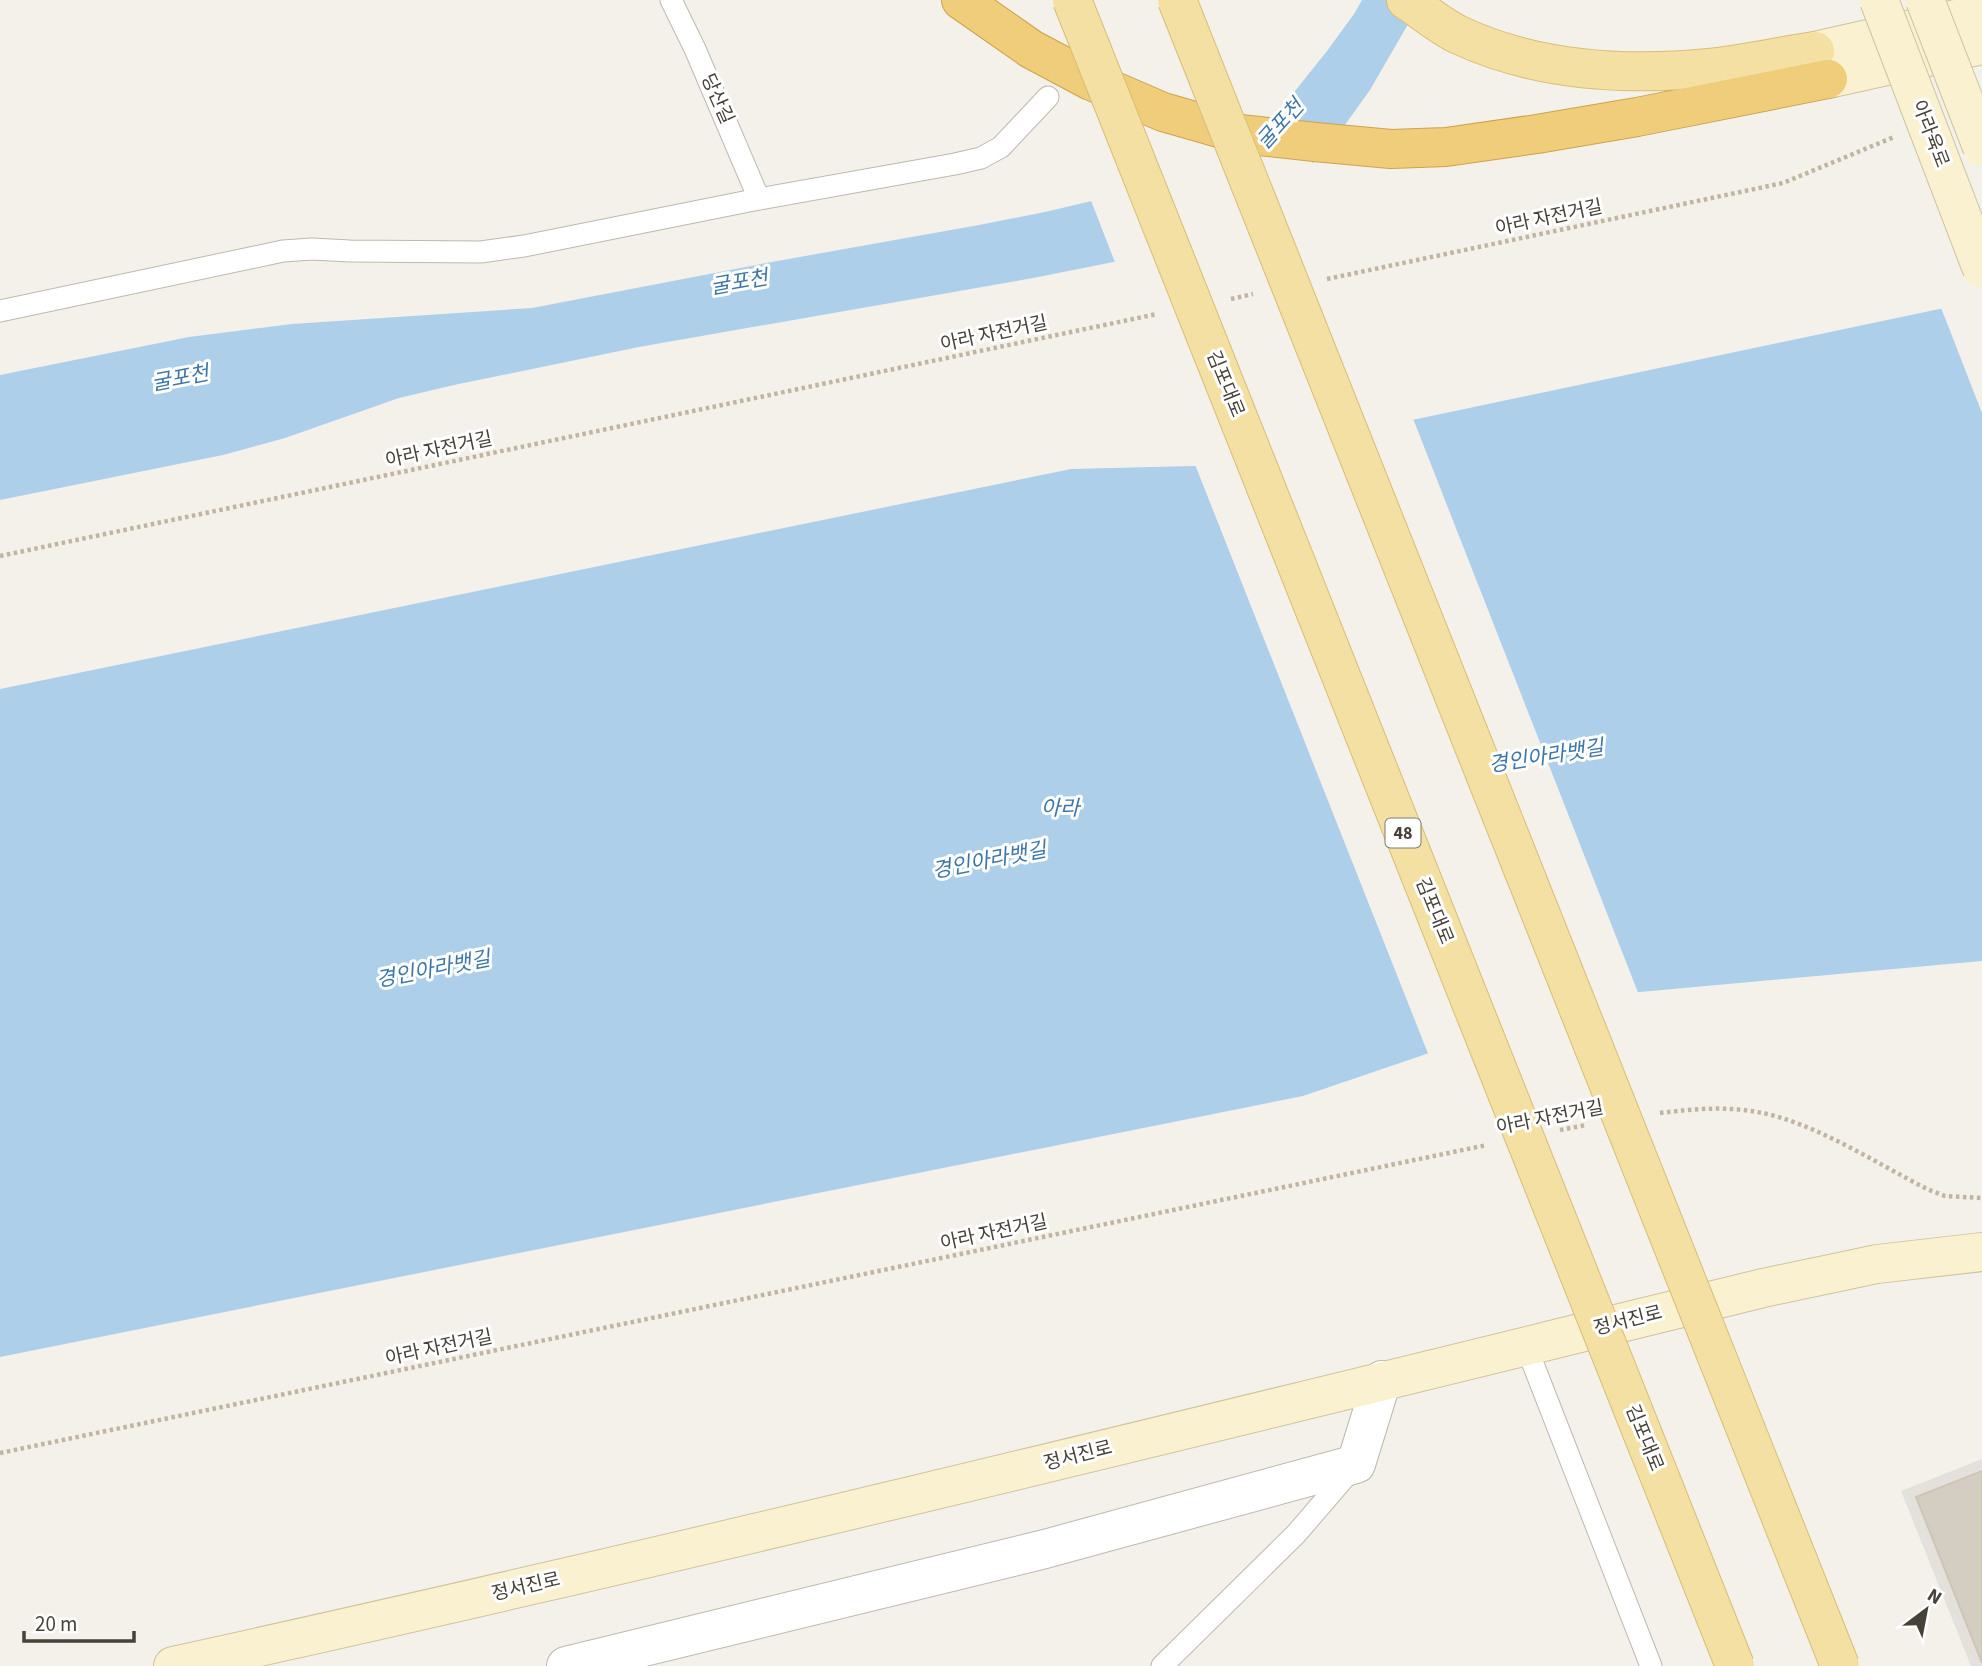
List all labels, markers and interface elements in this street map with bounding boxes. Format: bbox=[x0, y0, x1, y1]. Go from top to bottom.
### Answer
street label: 당산길 bbox=[694, 70, 740, 128]
water label: 굴포천 bbox=[1249, 90, 1312, 156]
street label: 아라육로 bbox=[1905, 97, 1955, 171]
street label: 아라 자전거길 bbox=[1493, 193, 1605, 243]
water label: 굴포천 bbox=[708, 262, 773, 302]
street label: 아라 자전거길 bbox=[938, 309, 1050, 359]
street label: 김포대로 bbox=[1199, 347, 1251, 421]
water label: 굴포천 bbox=[149, 357, 214, 398]
street label: 아라 자전거길 bbox=[383, 425, 495, 475]
water label: 경인아라뱃길 bbox=[1486, 732, 1607, 780]
water label: 아라 bbox=[1041, 793, 1082, 823]
road number: 48 bbox=[1386, 818, 1420, 848]
water label: 경인아라뱃길 bbox=[929, 834, 1050, 886]
street label: 김포대로 bbox=[1408, 874, 1460, 948]
water label: 경인아라뱃길 bbox=[373, 943, 494, 995]
street label: 아라 자전거길 bbox=[1494, 1094, 1606, 1142]
street label: 아라 자전거길 bbox=[938, 1208, 1050, 1258]
street label: 정서진로 bbox=[1591, 1299, 1665, 1343]
street label: 아라 자전거길 bbox=[383, 1323, 495, 1373]
street label: 김포대로 bbox=[1618, 1401, 1670, 1475]
street label: 정서진로 bbox=[1041, 1434, 1115, 1478]
street label: 정서진로 bbox=[489, 1566, 563, 1608]
north arrow bbox=[1891, 1575, 1961, 1645]
text: N bbox=[1922, 1582, 1947, 1612]
scale bar bbox=[24, 1600, 135, 1644]
text: 20 m bbox=[35, 1609, 77, 1639]

